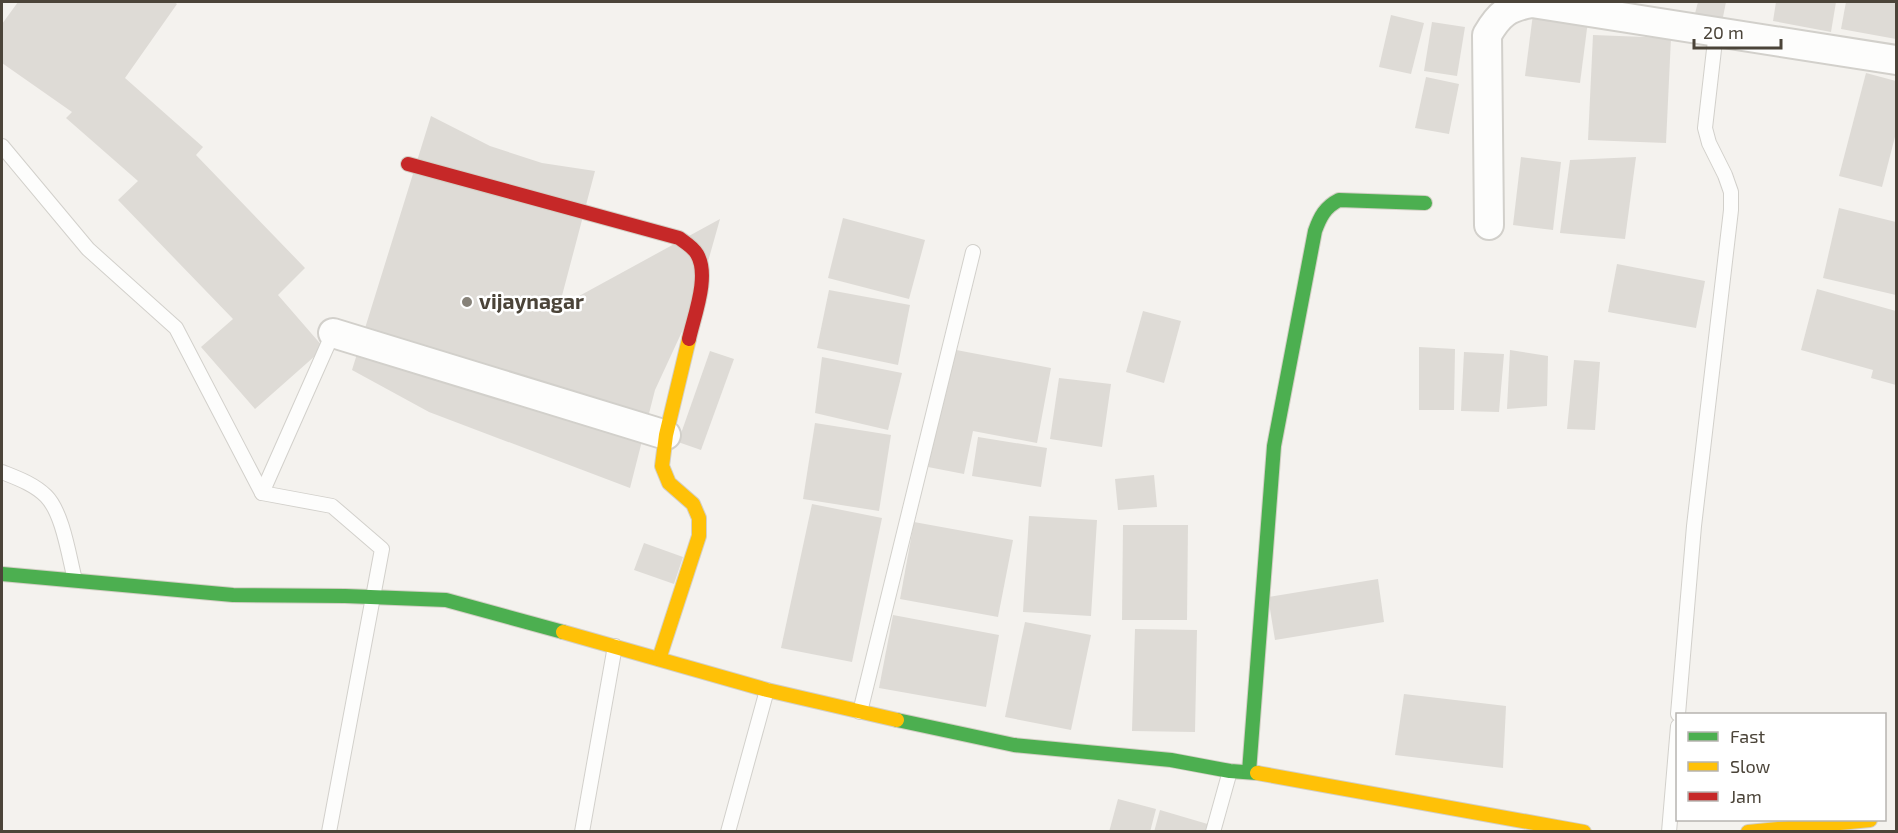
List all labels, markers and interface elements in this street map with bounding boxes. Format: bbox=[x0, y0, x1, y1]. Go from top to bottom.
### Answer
scale bar bbox=[1694, 12, 1781, 50]
text: 20 m bbox=[1703, 21, 1744, 43]
place label: vijaynagar bbox=[479, 288, 584, 314]
marker: vijaynagar bbox=[460, 295, 474, 309]
legend bbox=[1676, 713, 1886, 821]
text: Fast bbox=[1730, 725, 1765, 747]
text: Slow bbox=[1730, 755, 1771, 777]
text: Jam bbox=[1730, 785, 1762, 807]

